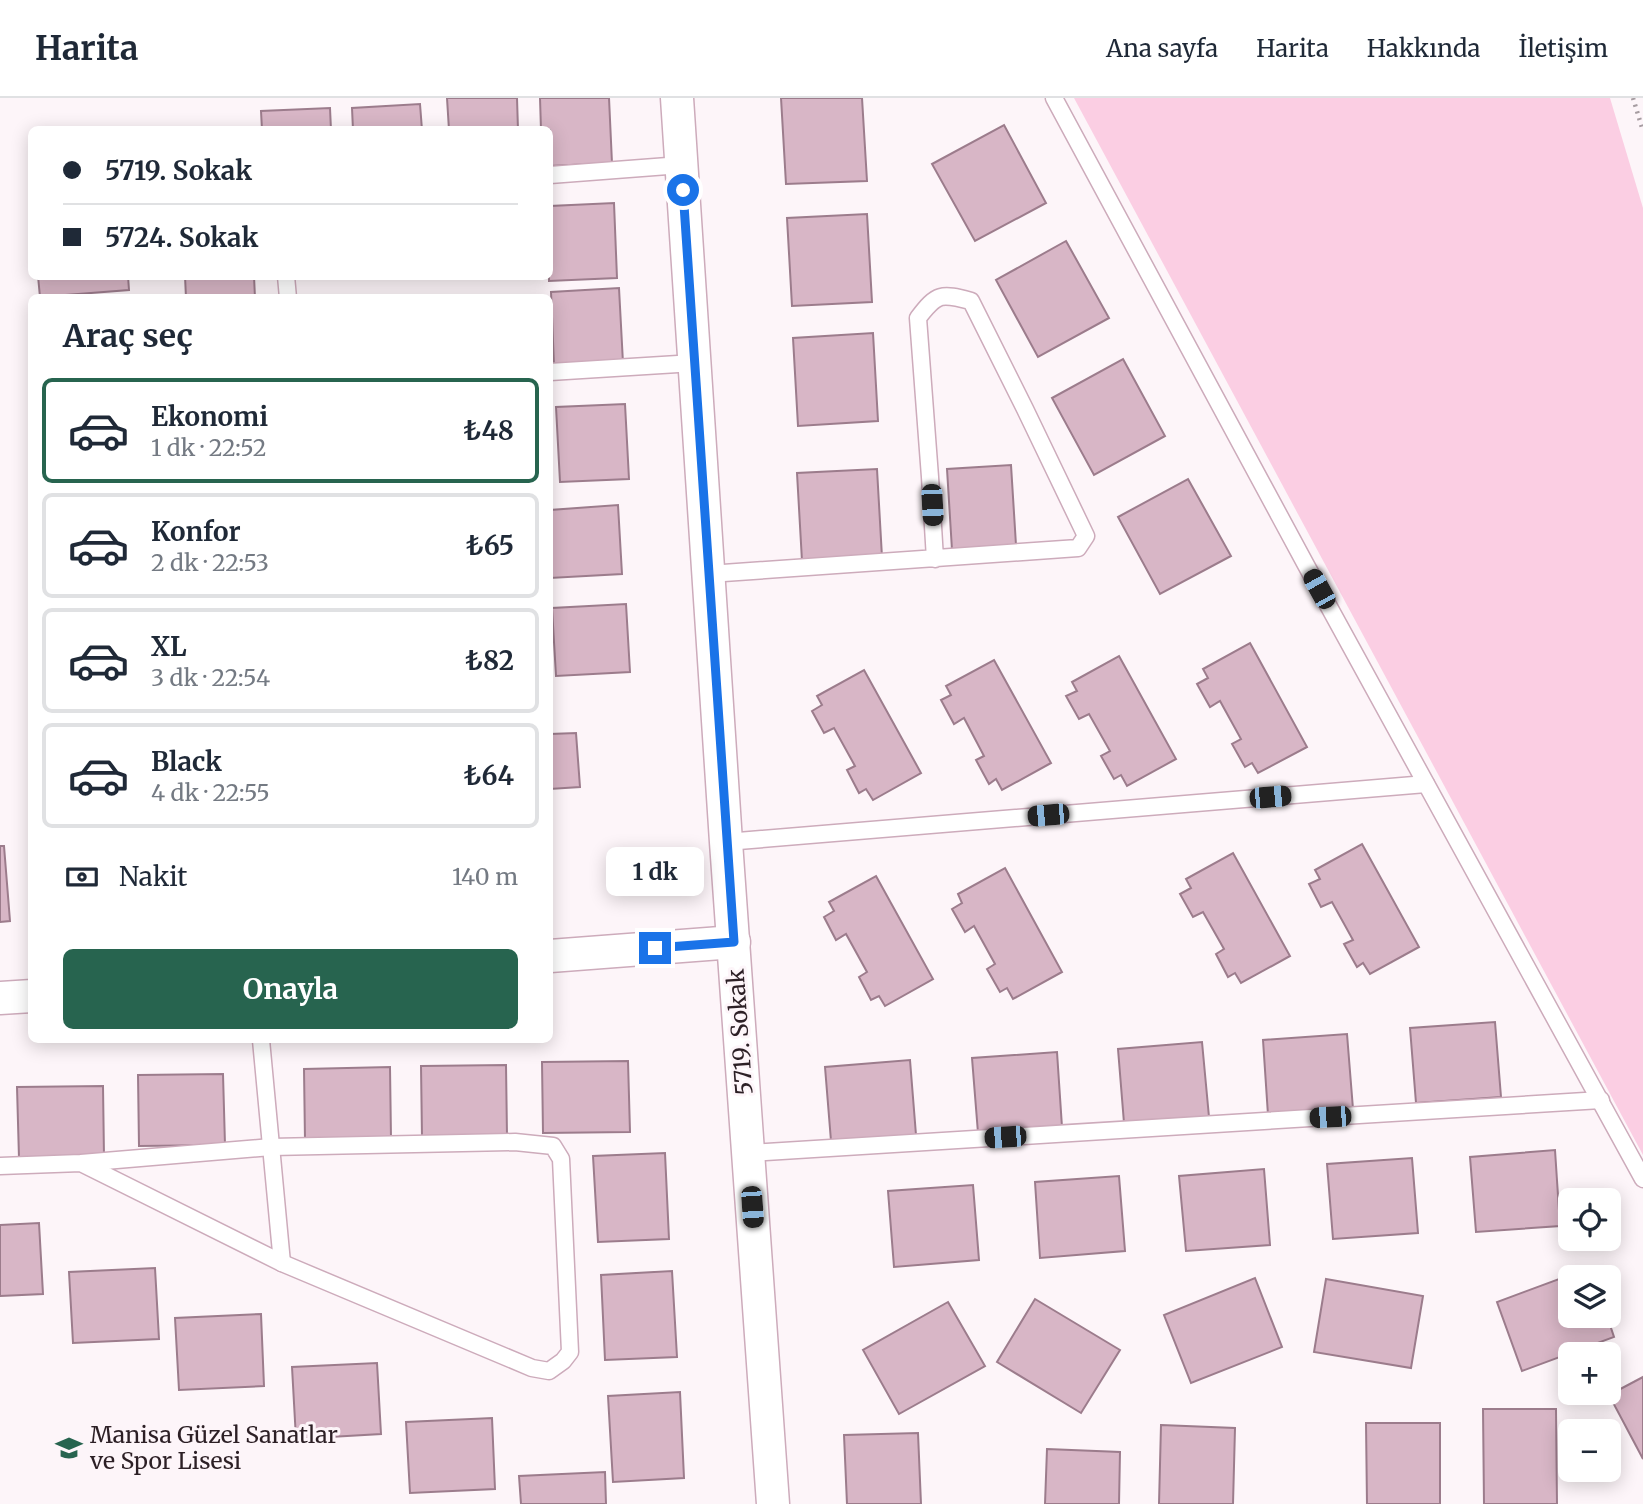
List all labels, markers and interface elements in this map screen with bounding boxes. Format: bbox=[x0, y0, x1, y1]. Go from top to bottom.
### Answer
text: Harita bbox=[35, 28, 138, 69]
text: Ana sayfa bbox=[1106, 33, 1218, 64]
text: Harita bbox=[1256, 33, 1329, 64]
text: Hakkında bbox=[1367, 33, 1480, 64]
text: İletişim bbox=[1518, 33, 1608, 64]
text: 5719. Sokak bbox=[105, 154, 252, 187]
route start bbox=[667, 174, 699, 206]
text: 5724. Sokak bbox=[105, 221, 258, 254]
text: Araç seç bbox=[63, 316, 193, 356]
icon: car bbox=[67, 399, 130, 462]
text: Ekonomi bbox=[151, 400, 268, 433]
text: ₺48 bbox=[463, 414, 514, 447]
text: 1 dk · 22:52 bbox=[151, 433, 266, 462]
car bbox=[921, 483, 944, 527]
icon: car bbox=[67, 514, 130, 577]
text: Konfor bbox=[151, 515, 241, 548]
text: ₺65 bbox=[466, 529, 514, 562]
text: 2 dk · 22:53 bbox=[151, 548, 269, 577]
car bbox=[1300, 566, 1339, 612]
icon: car bbox=[67, 629, 130, 692]
text: XL bbox=[151, 630, 187, 663]
text: ₺82 bbox=[465, 644, 514, 677]
text: 3 dk · 22:54 bbox=[151, 663, 270, 692]
icon: car bbox=[67, 744, 130, 807]
text: Black bbox=[151, 745, 222, 778]
text: ₺64 bbox=[463, 759, 514, 792]
text: 4 dk · 22:55 bbox=[151, 778, 270, 807]
car bbox=[1249, 785, 1292, 809]
car bbox=[1027, 803, 1070, 827]
callout: 1 dk bbox=[606, 846, 704, 896]
text: 1 dk bbox=[632, 857, 678, 886]
icon: cash bbox=[63, 858, 101, 896]
text: Nakit bbox=[119, 860, 188, 893]
text: 140 m bbox=[452, 862, 518, 891]
route end bbox=[639, 932, 671, 964]
button: Onayla bbox=[63, 949, 518, 1029]
street label: 5719. Sokak bbox=[721, 968, 758, 1096]
car bbox=[1309, 1105, 1352, 1129]
car bbox=[984, 1125, 1027, 1149]
car bbox=[741, 1185, 764, 1229]
map controls bbox=[1558, 1188, 1621, 1482]
button: locate bbox=[1558, 1188, 1621, 1251]
button: layers bbox=[1558, 1265, 1621, 1328]
button: + bbox=[1558, 1342, 1621, 1405]
button: − bbox=[1558, 1419, 1621, 1482]
place label: Manisa Güzel Sanatlar ve Spor Lisesi bbox=[89, 1420, 338, 1475]
school or university icon: Manisa Güzel Sanatlar ve Spor Lisesi bbox=[54, 1433, 84, 1463]

